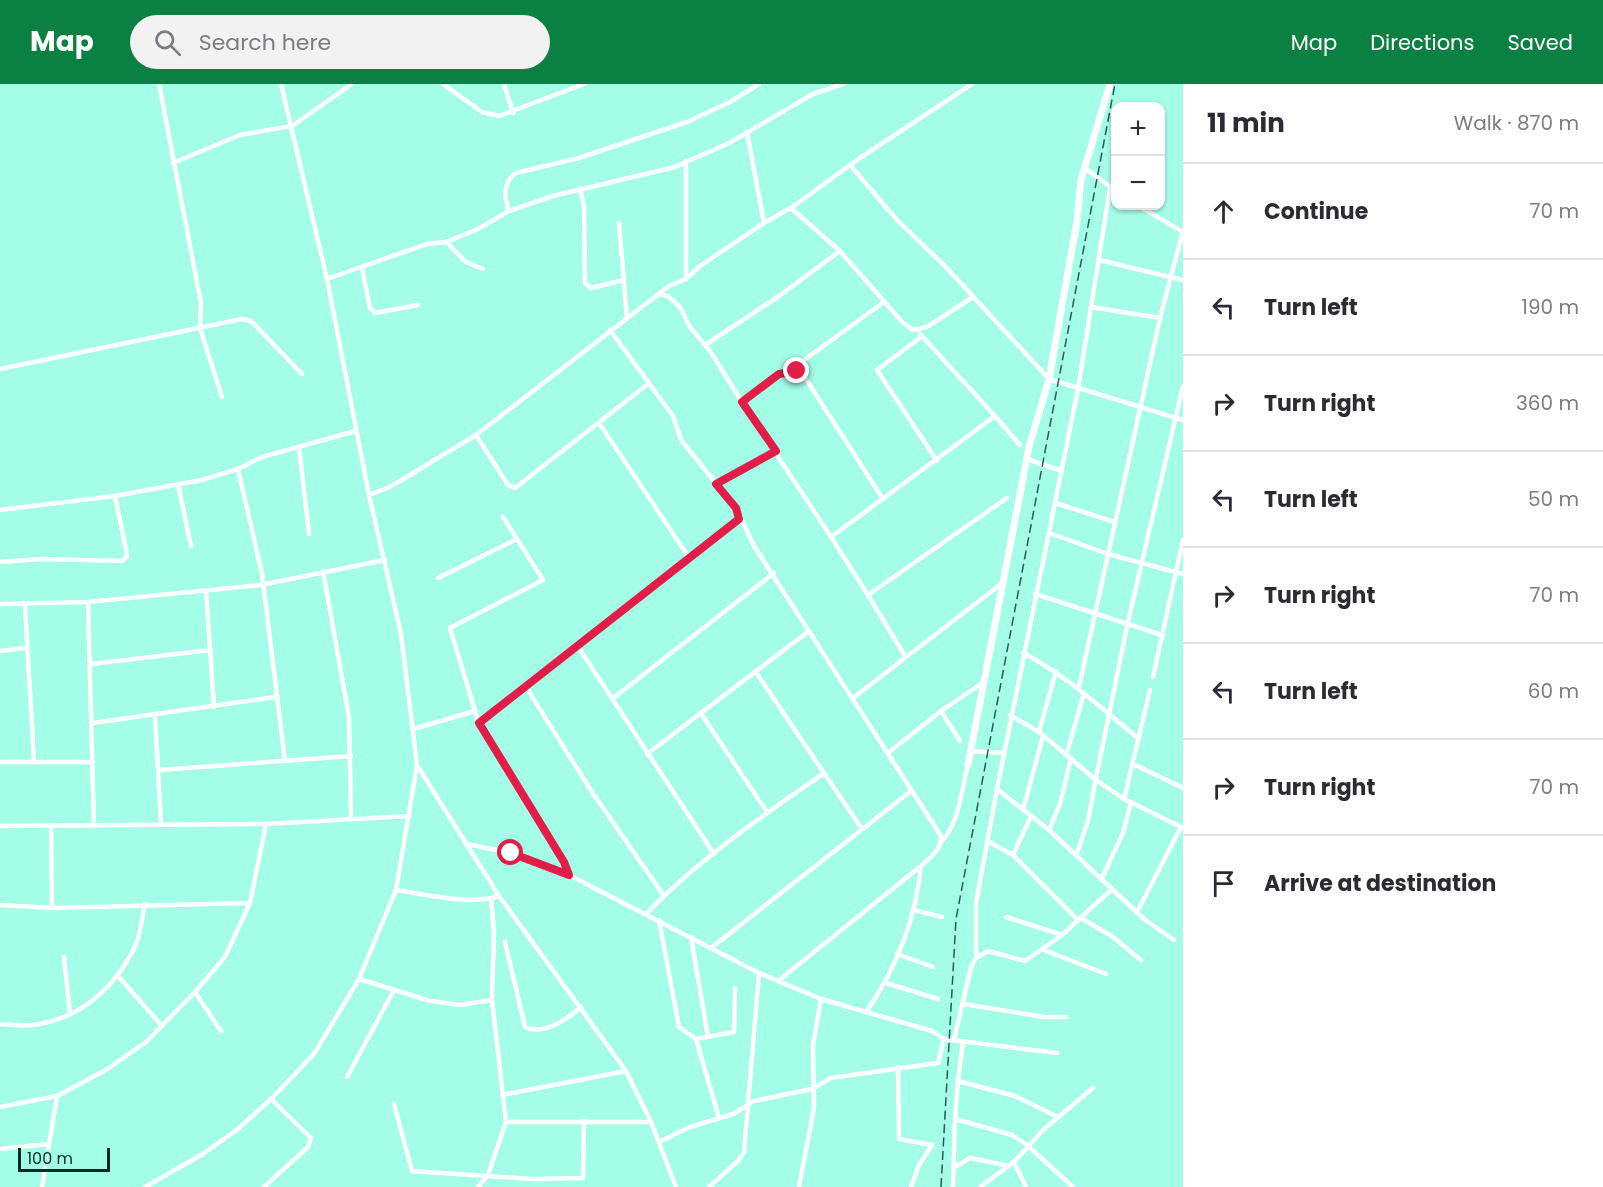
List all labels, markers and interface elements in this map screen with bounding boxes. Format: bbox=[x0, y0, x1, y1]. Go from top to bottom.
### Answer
search box bbox=[130, 15, 550, 69]
text: Map bbox=[30, 22, 94, 61]
icon: search bbox=[151, 26, 184, 59]
text: Search here bbox=[199, 27, 331, 58]
text: Map bbox=[1291, 28, 1337, 57]
text: Directions bbox=[1370, 28, 1474, 57]
text: Saved bbox=[1507, 28, 1573, 57]
map controls bbox=[1111, 102, 1165, 210]
button: + bbox=[1111, 102, 1165, 156]
text: 11 min bbox=[1207, 105, 1285, 141]
text: Walk · 870 m bbox=[1454, 109, 1579, 137]
button: − bbox=[1111, 156, 1165, 210]
icon: ahead bbox=[1207, 195, 1240, 228]
text: Continue bbox=[1264, 196, 1368, 227]
text: 70 m bbox=[1530, 197, 1579, 225]
icon: left bbox=[1207, 291, 1240, 324]
text: Turn left bbox=[1264, 292, 1358, 323]
text: 190 m bbox=[1522, 293, 1579, 321]
route end bbox=[783, 357, 809, 383]
icon: right bbox=[1207, 387, 1240, 420]
text: Turn right bbox=[1264, 388, 1375, 419]
text: 360 m bbox=[1516, 389, 1579, 417]
icon: left bbox=[1207, 483, 1240, 516]
text: Turn left bbox=[1264, 484, 1358, 515]
text: 50 m bbox=[1528, 485, 1579, 513]
icon: right bbox=[1207, 579, 1240, 612]
text: Turn right bbox=[1264, 580, 1375, 611]
text: 70 m bbox=[1530, 581, 1579, 609]
icon: left bbox=[1207, 675, 1240, 708]
text: Turn left bbox=[1264, 676, 1358, 707]
text: 60 m bbox=[1528, 677, 1579, 705]
icon: right bbox=[1207, 771, 1240, 804]
text: Turn right bbox=[1264, 772, 1375, 803]
text: 70 m bbox=[1530, 773, 1579, 801]
route start bbox=[497, 839, 523, 865]
icon: arrive bbox=[1207, 867, 1240, 900]
text: Arrive at destination bbox=[1264, 868, 1496, 899]
scale bar bbox=[18, 1145, 110, 1172]
text: 100 m bbox=[27, 1147, 73, 1170]

